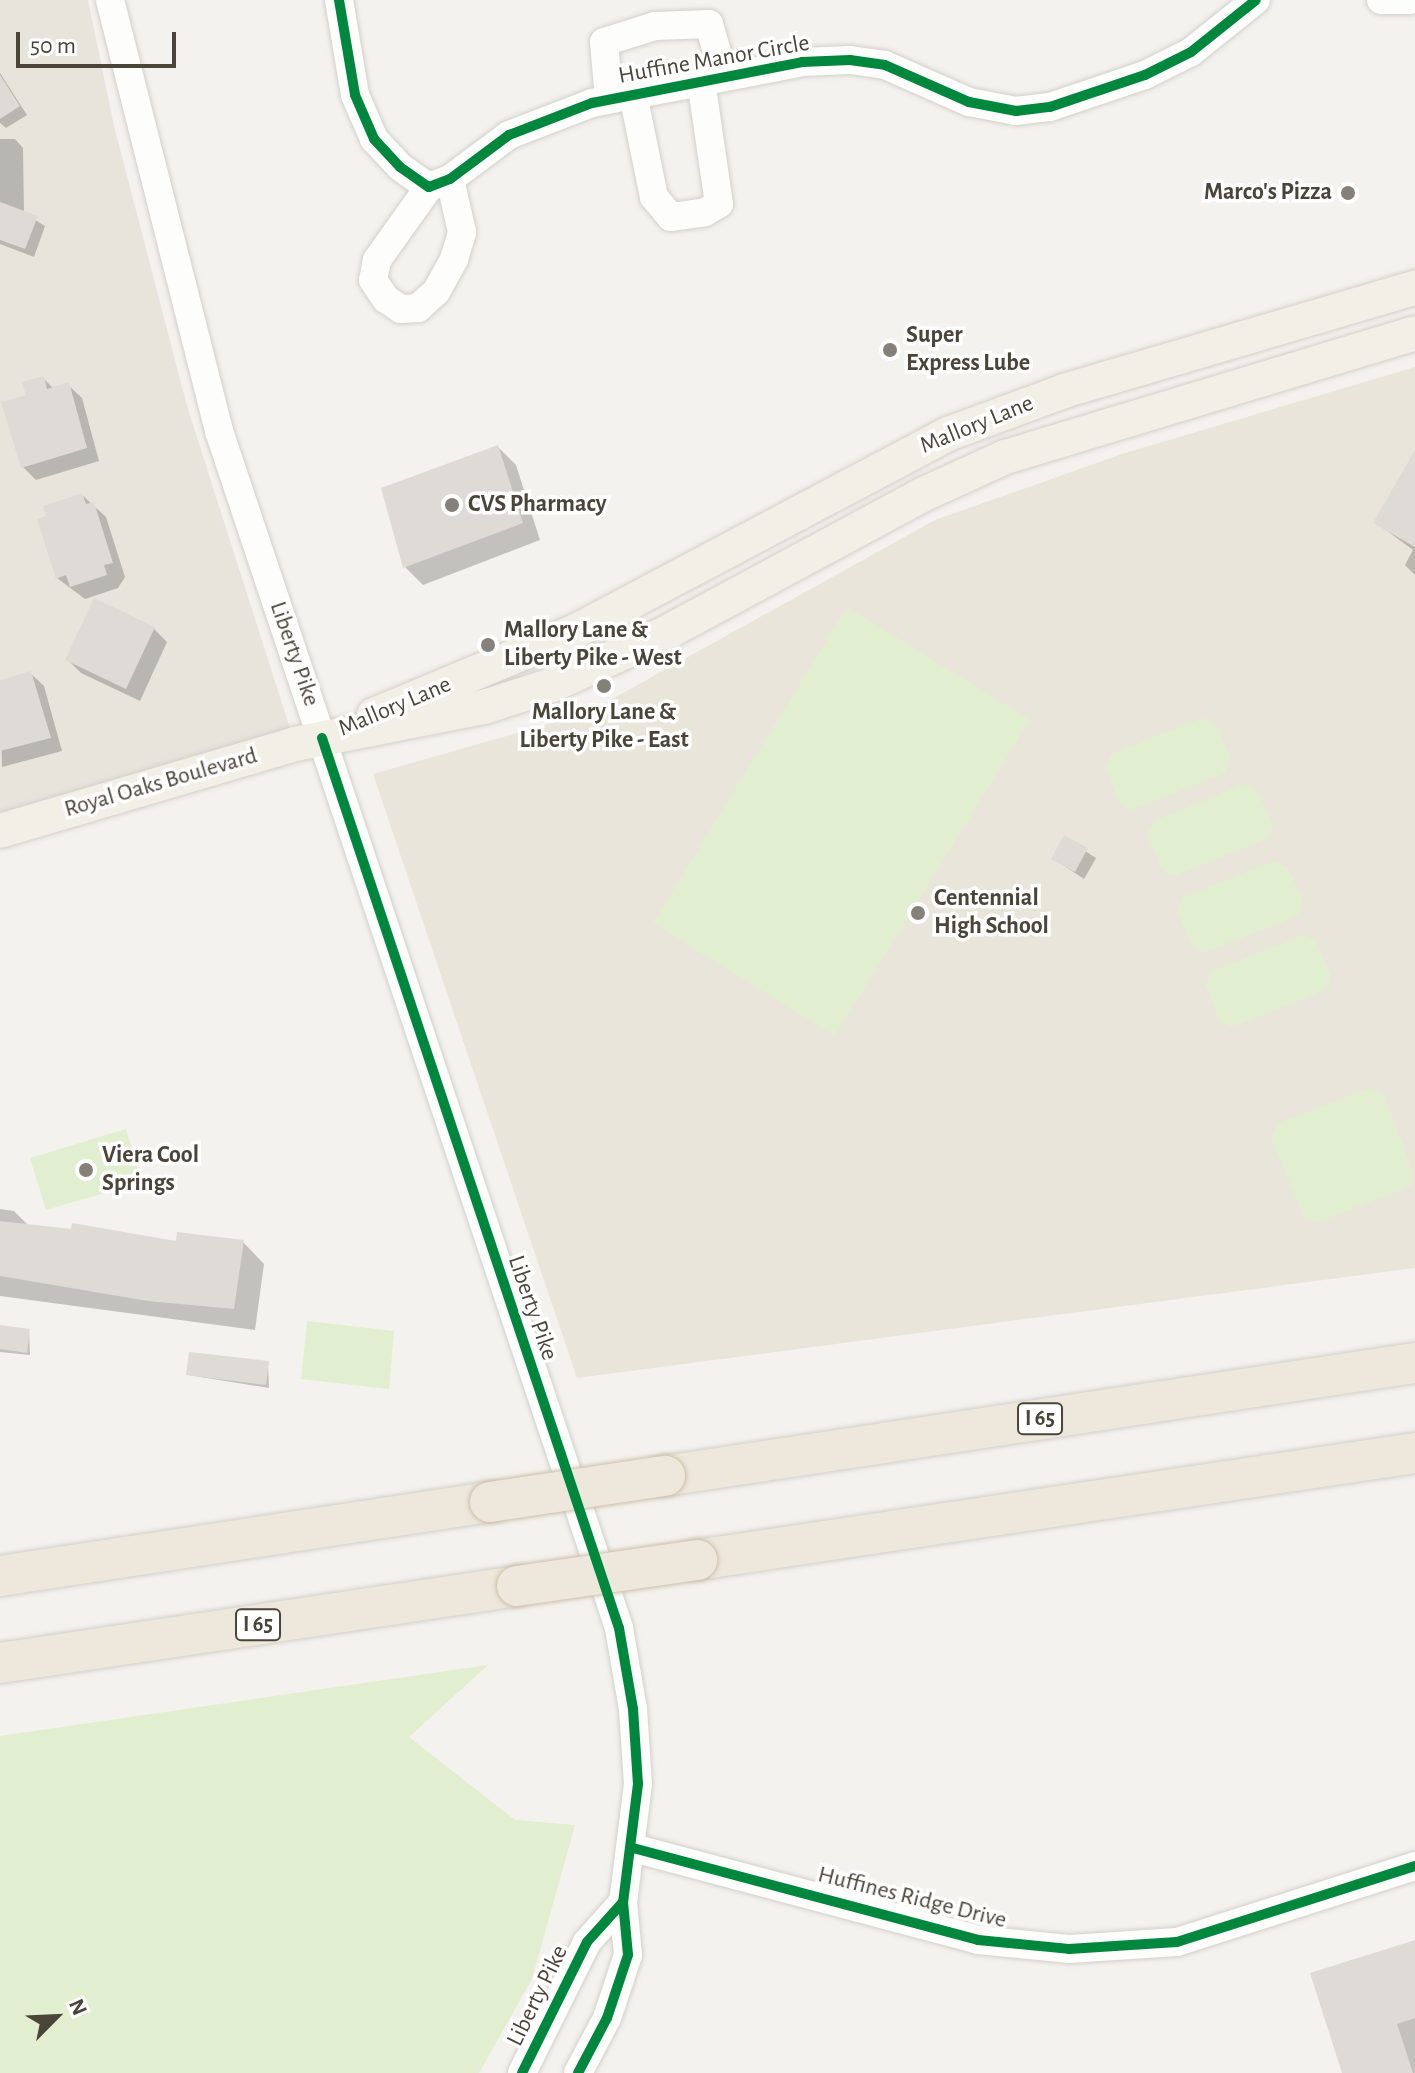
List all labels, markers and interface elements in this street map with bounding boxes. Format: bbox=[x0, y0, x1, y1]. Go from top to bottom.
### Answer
scale bar bbox=[20, 16, 180, 66]
street label: Huffine Manor Circle bbox=[616, 29, 812, 91]
text: 50 m bbox=[30, 34, 76, 58]
place label: Marco's Pizza bbox=[1204, 179, 1332, 207]
marker: Marco's Pizza bbox=[1339, 184, 1357, 202]
place label: Super Express Lube bbox=[906, 322, 1030, 378]
marker: Super Express Lube bbox=[881, 341, 899, 359]
street label: Mallory Lane bbox=[916, 389, 1038, 461]
place label: CVS Pharmacy bbox=[468, 491, 606, 519]
marker: CVS Pharmacy bbox=[443, 496, 461, 514]
street label: Liberty Pike bbox=[263, 598, 325, 710]
place label: Mallory Lane & Liberty Pike - West bbox=[504, 617, 682, 673]
marker: Mallory Lane & Liberty Pike - West bbox=[479, 636, 497, 654]
street label: Mallory Lane bbox=[334, 670, 456, 744]
marker: Mallory Lane & Liberty Pike - East bbox=[595, 677, 613, 695]
place label: Mallory Lane & Liberty Pike - East bbox=[519, 699, 689, 755]
street label: Royal Oaks Boulevard bbox=[61, 742, 261, 824]
place label: Centennial High School bbox=[934, 885, 1049, 941]
marker: Centennial High School bbox=[909, 904, 927, 922]
place label: Viera Cool Springs bbox=[102, 1142, 199, 1198]
marker: Viera Cool Springs bbox=[77, 1161, 95, 1179]
street label: Liberty Pike bbox=[501, 1252, 563, 1364]
road number: I 65 bbox=[1016, 1401, 1064, 1437]
road number: I 65 bbox=[234, 1607, 282, 1643]
street label: Huffines Ridge Drive bbox=[815, 1861, 1009, 1935]
street label: Liberty Pike bbox=[501, 1941, 575, 2051]
north arrow bbox=[16, 1977, 96, 2057]
text: N bbox=[65, 1996, 91, 2019]

